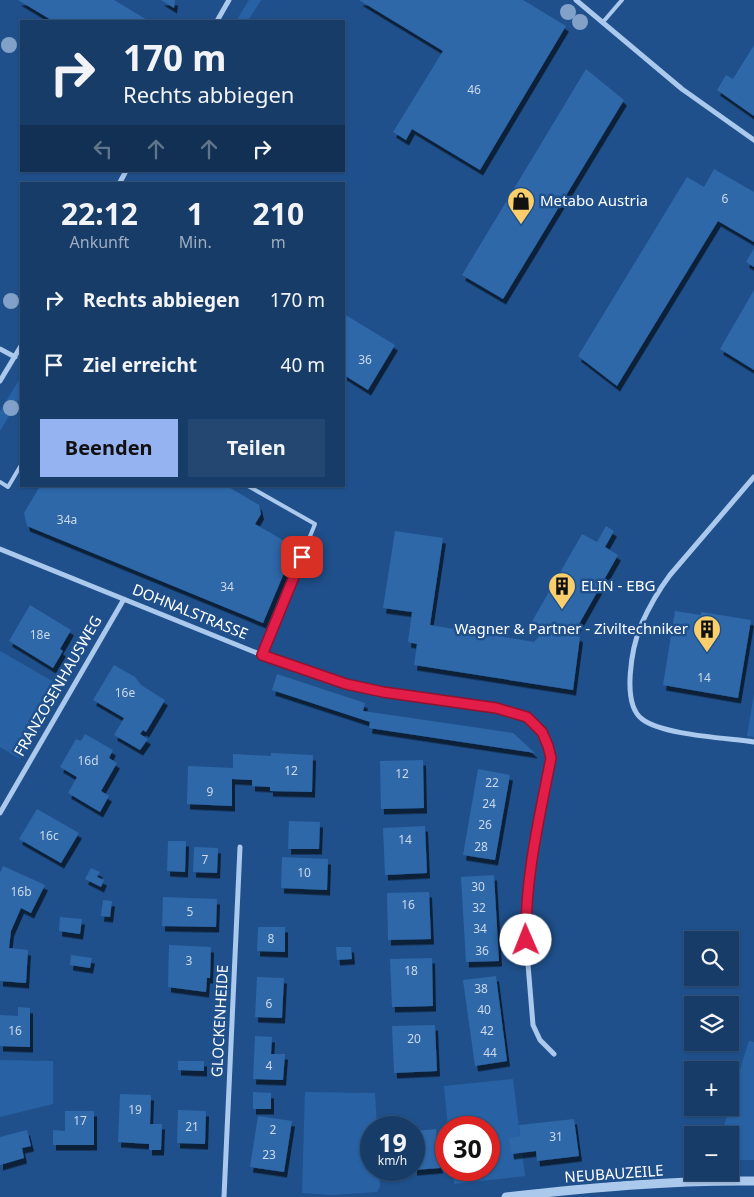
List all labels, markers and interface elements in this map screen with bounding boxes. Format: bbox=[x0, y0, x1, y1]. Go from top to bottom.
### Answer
text: 170 m bbox=[123, 34, 226, 81]
icon: right bbox=[40, 40, 105, 105]
text: Rechts abbiegen bbox=[123, 79, 294, 109]
house number: 46 bbox=[467, 81, 481, 98]
icon: left bbox=[89, 135, 117, 163]
icon: ahead bbox=[142, 135, 170, 163]
icon: ahead bbox=[195, 135, 223, 163]
icon: right bbox=[248, 135, 276, 163]
shop icon: Metabo Austria bbox=[506, 186, 536, 225]
place label: Metabo Austria bbox=[540, 190, 648, 210]
house number: 6 bbox=[722, 190, 729, 207]
text: 22:12 bbox=[61, 193, 138, 234]
text: 1 bbox=[187, 193, 204, 234]
text: 210 bbox=[253, 193, 304, 234]
text: Ankunft bbox=[70, 231, 129, 253]
text: Min. bbox=[179, 231, 212, 253]
text: m bbox=[271, 231, 286, 253]
icon: right bbox=[40, 286, 68, 314]
text: Rechts abbiegen bbox=[83, 287, 240, 313]
text: 170 m bbox=[270, 287, 325, 313]
icon: arrive bbox=[40, 351, 68, 379]
house number: 36 bbox=[358, 351, 372, 368]
text: Ziel erreicht bbox=[83, 352, 197, 378]
text: 40 m bbox=[281, 352, 325, 378]
button: Beenden bbox=[40, 419, 178, 477]
button: Teilen bbox=[188, 419, 325, 477]
house number: 34a bbox=[57, 511, 77, 528]
pin bbox=[281, 536, 323, 578]
icon: arrive bbox=[288, 543, 316, 571]
building icon: ELIN - EBG bbox=[547, 571, 577, 610]
place label: ELIN - EBG bbox=[581, 575, 655, 595]
house number: 34 bbox=[220, 578, 234, 595]
street label: DOHNALSTRASSE bbox=[130, 579, 251, 643]
street label: FRANZOSENHAUSWEG bbox=[9, 612, 106, 759]
building icon: Wagner & Partner - Ziviltechniker bbox=[692, 614, 722, 653]
place label: Wagner & Partner - Ziviltechniker bbox=[454, 618, 688, 638]
house number: 18e bbox=[30, 626, 50, 643]
house number: 14 bbox=[697, 669, 711, 686]
house number: 16e bbox=[115, 684, 135, 701]
house number: 16d bbox=[77, 752, 99, 769]
house number: 12 bbox=[284, 762, 298, 779]
house number: 12 bbox=[395, 765, 409, 782]
house number: 22 bbox=[485, 774, 499, 791]
house number: 9 bbox=[207, 783, 214, 800]
house number: 24 bbox=[482, 795, 496, 812]
house number: 26 bbox=[478, 816, 492, 833]
house number: 16c bbox=[39, 827, 59, 844]
house number: 14 bbox=[398, 831, 412, 848]
house number: 28 bbox=[474, 838, 488, 855]
house number: 7 bbox=[202, 851, 209, 868]
house number: 10 bbox=[297, 864, 311, 881]
house number: 30 bbox=[471, 878, 485, 895]
house number: 16b bbox=[10, 883, 32, 900]
house number: 16 bbox=[401, 896, 415, 913]
house number: 32 bbox=[472, 899, 486, 916]
house number: 5 bbox=[187, 903, 194, 920]
position arrow bbox=[499, 913, 551, 965]
house number: 34 bbox=[473, 920, 487, 937]
house number: 8 bbox=[268, 930, 275, 947]
map controls bbox=[684, 931, 739, 1181]
button: search bbox=[684, 931, 739, 986]
house number: 36 bbox=[475, 942, 489, 959]
house number: 3 bbox=[186, 952, 193, 969]
house number: 18 bbox=[404, 962, 418, 979]
street label: GLOCKENHEIDE bbox=[206, 964, 232, 1078]
house number: 38 bbox=[474, 980, 488, 997]
house number: 6 bbox=[266, 995, 273, 1012]
button: layers bbox=[684, 996, 739, 1051]
house number: 40 bbox=[477, 1001, 491, 1018]
house number: 16 bbox=[8, 1022, 22, 1039]
house number: 42 bbox=[480, 1022, 494, 1039]
house number: 20 bbox=[407, 1030, 421, 1047]
house number: 44 bbox=[483, 1044, 497, 1061]
house number: 4 bbox=[266, 1057, 273, 1074]
button: + bbox=[684, 1061, 739, 1116]
house number: 19 bbox=[128, 1101, 142, 1118]
house number: 17 bbox=[73, 1112, 87, 1129]
speed limit sign: 30 bbox=[435, 1116, 500, 1181]
house number: 21 bbox=[185, 1118, 199, 1135]
house number: 2 bbox=[270, 1121, 277, 1138]
text: 19 bbox=[378, 1125, 407, 1159]
button: − bbox=[684, 1126, 739, 1181]
house number: 31 bbox=[549, 1128, 563, 1145]
house number: 23 bbox=[262, 1146, 276, 1163]
text: km/h bbox=[378, 1152, 407, 1169]
street label: NEUBAUZEILE bbox=[564, 1160, 664, 1186]

